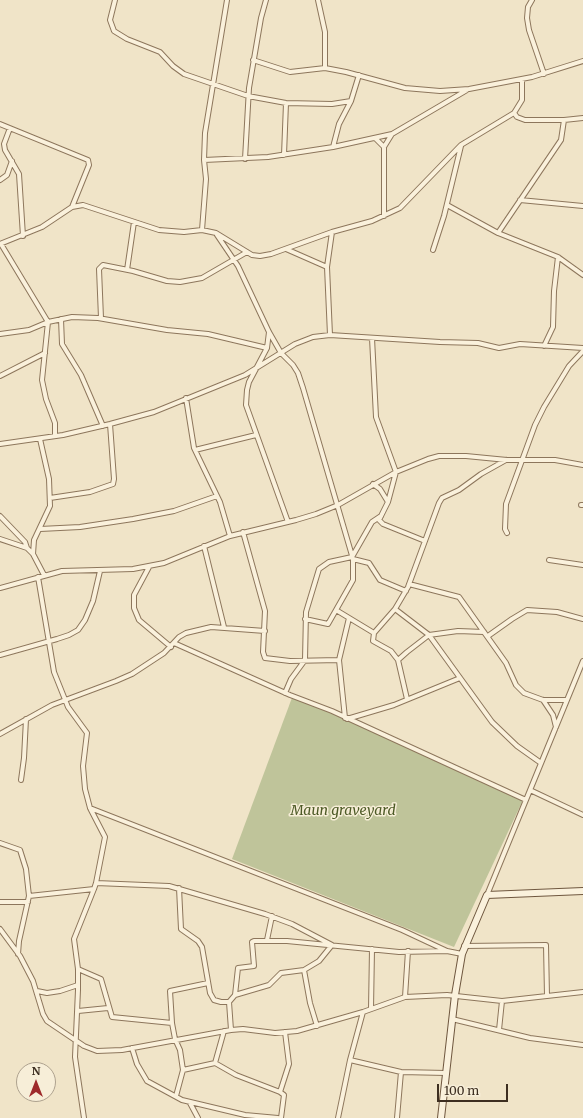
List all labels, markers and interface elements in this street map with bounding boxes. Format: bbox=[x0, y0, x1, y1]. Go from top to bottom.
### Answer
park label: Maun graveyard bbox=[290, 803, 396, 819]
north arrow bbox=[16, 1062, 56, 1102]
text: N bbox=[32, 1064, 40, 1078]
scale bar bbox=[439, 1076, 510, 1102]
text: 100 m bbox=[444, 1083, 479, 1098]

